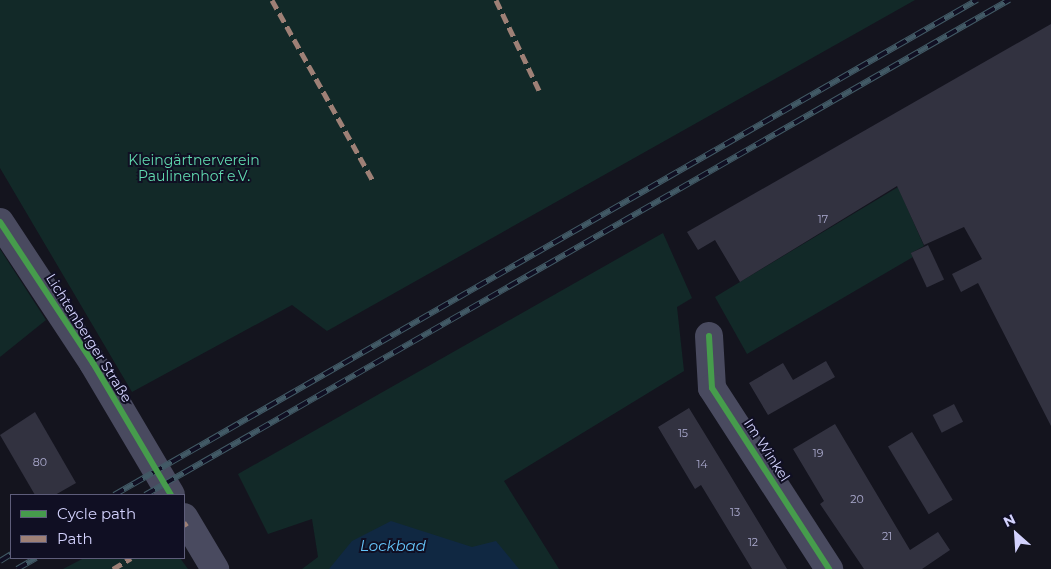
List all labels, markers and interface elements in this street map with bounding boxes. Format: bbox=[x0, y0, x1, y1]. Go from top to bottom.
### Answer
park label: Kleingärtnerverein Paulinenhof e.V. bbox=[128, 152, 260, 184]
house number: 17 bbox=[818, 212, 828, 226]
street label: Lichtenberger Straße bbox=[42, 270, 136, 406]
street label: Im Winkel bbox=[740, 415, 794, 485]
house number: 15 bbox=[678, 426, 688, 440]
house number: 19 bbox=[813, 446, 823, 460]
house number: 80 bbox=[33, 455, 47, 469]
house number: 14 bbox=[696, 457, 708, 471]
house number: 20 bbox=[850, 492, 864, 506]
legend bbox=[10, 494, 185, 559]
text: Cycle path bbox=[57, 504, 136, 523]
house number: 13 bbox=[730, 505, 740, 519]
north arrow bbox=[991, 509, 1041, 559]
text: N bbox=[1000, 510, 1018, 531]
text: Path bbox=[57, 529, 93, 548]
house number: 21 bbox=[882, 529, 892, 543]
house number: 12 bbox=[748, 535, 758, 549]
water label: Lockbad bbox=[360, 537, 426, 555]

